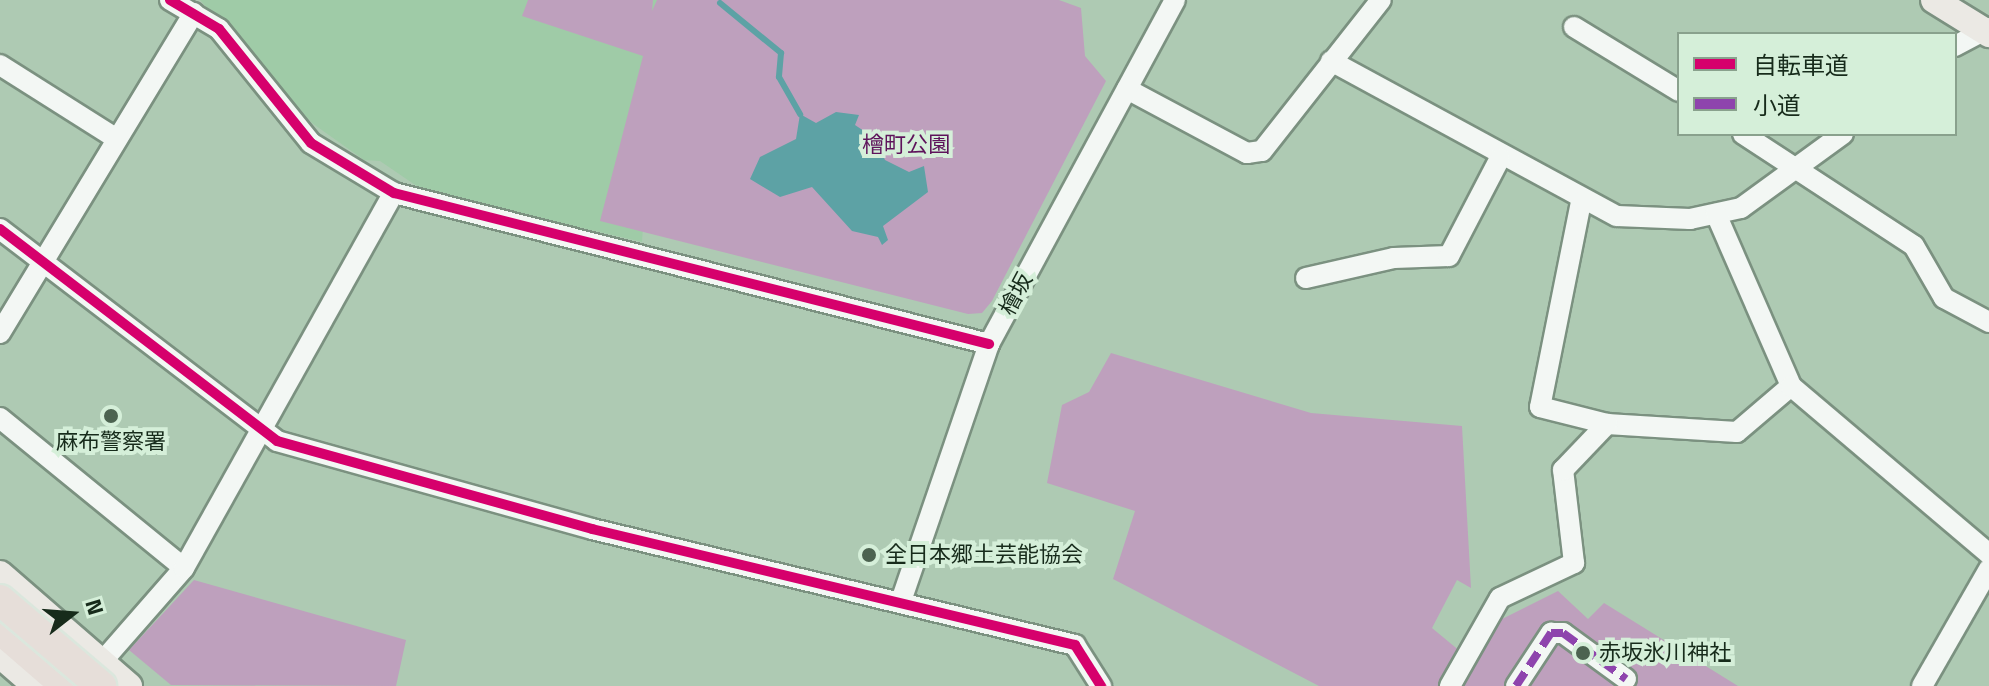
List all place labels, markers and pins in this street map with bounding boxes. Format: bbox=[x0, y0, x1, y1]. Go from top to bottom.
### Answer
marker: 麻布警察署 bbox=[102, 407, 120, 425]
place label: 麻布警察署 bbox=[56, 429, 166, 455]
place label: 全日本郷土芸能協会 bbox=[885, 542, 1083, 568]
marker: 全日本郷土芸能協会 bbox=[860, 546, 878, 564]
place label: 赤坂氷川神社 bbox=[1599, 640, 1731, 666]
marker: 赤坂氷川神社 bbox=[1574, 644, 1592, 662]

